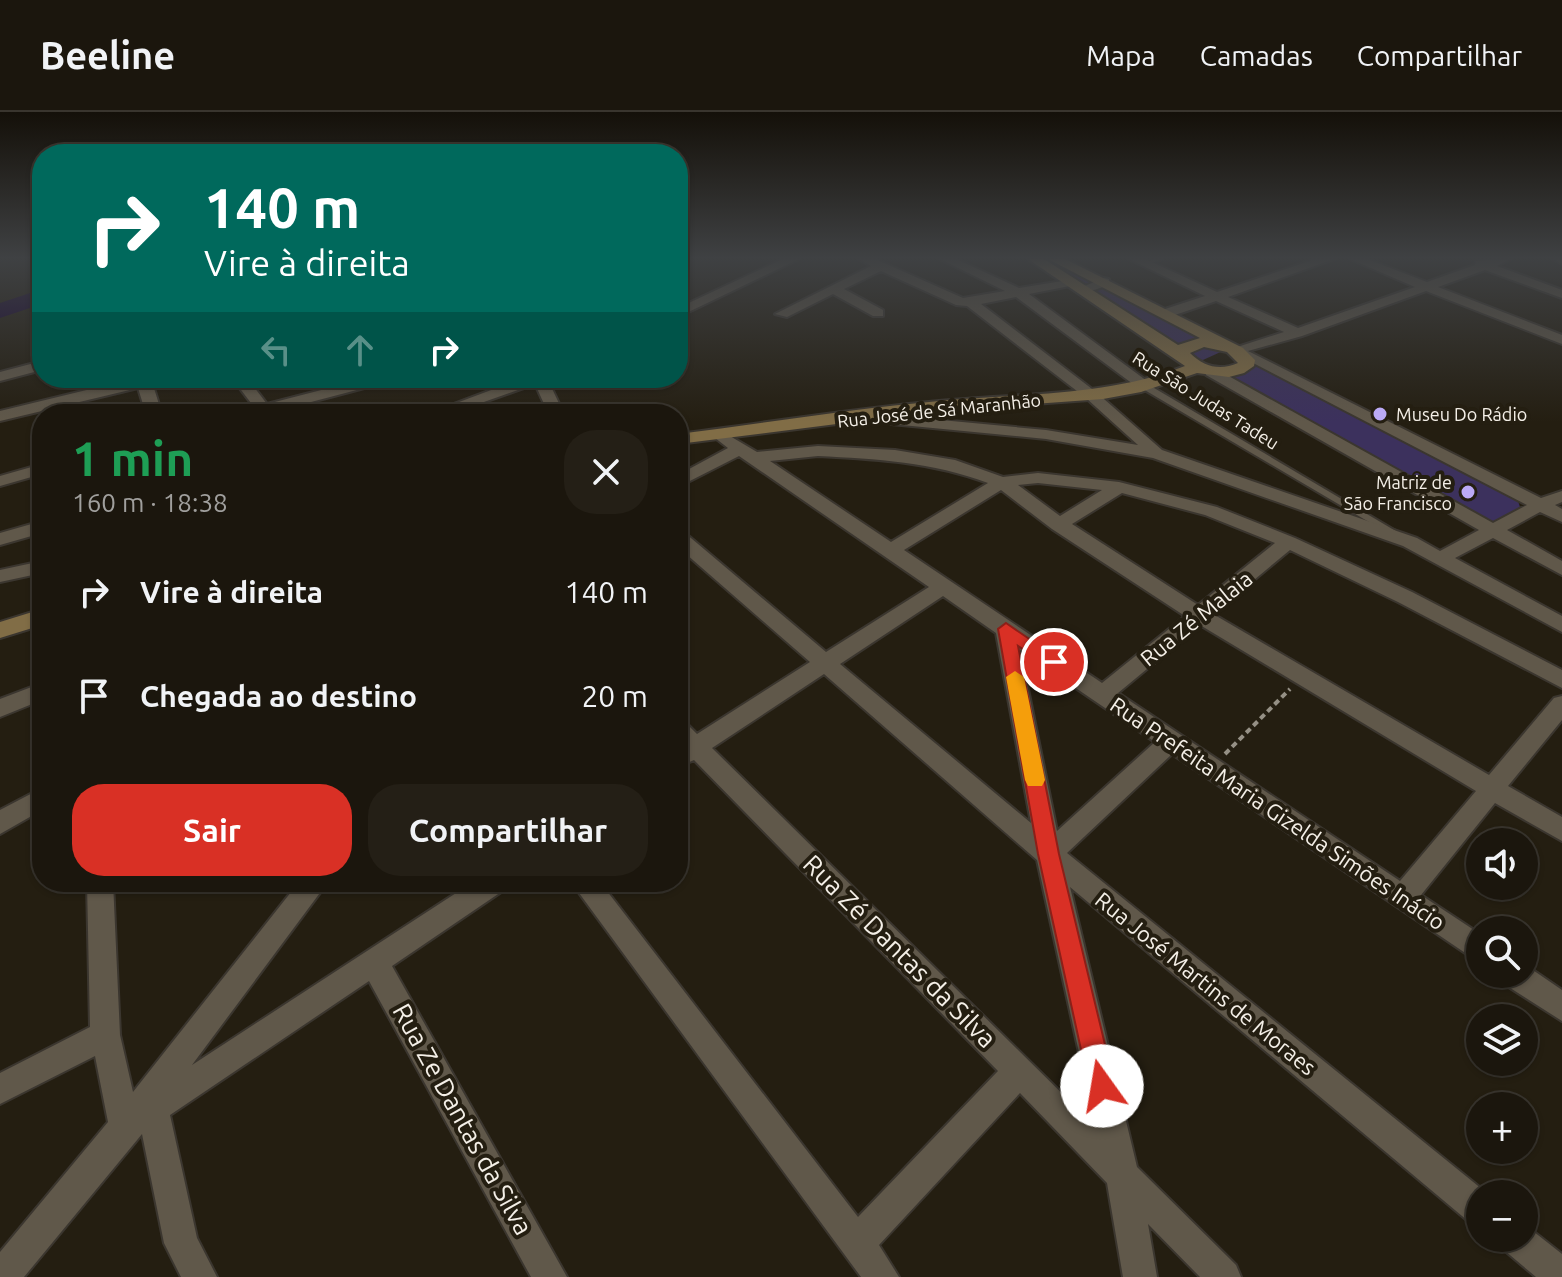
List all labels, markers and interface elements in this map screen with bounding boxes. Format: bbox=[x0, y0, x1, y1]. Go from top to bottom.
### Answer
text: Beeline bbox=[40, 34, 175, 76]
text: Mapa bbox=[1086, 40, 1156, 71]
text: Camadas bbox=[1200, 40, 1313, 71]
text: Compartilhar bbox=[1357, 40, 1522, 71]
icon: right bbox=[72, 176, 176, 280]
text: 140 m bbox=[204, 176, 360, 239]
text: Vire à direita bbox=[204, 242, 410, 283]
icon: left bbox=[254, 328, 298, 372]
icon: ahead bbox=[338, 328, 382, 372]
icon: right bbox=[422, 328, 466, 372]
street label: Rua São Judas Tadeu bbox=[1129, 347, 1283, 453]
street label: Rua José de Sá Maranhão bbox=[836, 389, 1042, 431]
place label: Museu Do Rádio bbox=[1396, 404, 1527, 424]
marker: Museu Do Rádio bbox=[1371, 405, 1389, 423]
button: close bbox=[564, 430, 648, 514]
text: 1 min bbox=[72, 431, 193, 485]
place label: Matriz de São Francisco bbox=[1344, 472, 1452, 513]
marker: Matriz de São Francisco bbox=[1459, 483, 1477, 501]
text: 160 m · 18:38 bbox=[72, 488, 228, 517]
street label: Rua Zé Malaia bbox=[1135, 565, 1257, 671]
icon: right bbox=[72, 570, 116, 614]
text: Vire à direita bbox=[140, 575, 323, 609]
text: 140 m bbox=[564, 575, 648, 609]
pin bbox=[1020, 628, 1088, 696]
icon: arrive bbox=[1032, 640, 1076, 684]
icon: arrive bbox=[72, 674, 116, 718]
text: Chegada ao destino bbox=[140, 679, 417, 713]
text: 20 m bbox=[581, 679, 648, 713]
street label: Rua Prefeita Maria Gizelda Simões Inácio bbox=[1106, 691, 1450, 935]
button: Sair bbox=[72, 784, 352, 876]
button: Compartilhar bbox=[368, 784, 648, 876]
map controls bbox=[1466, 828, 1538, 1252]
button: sound bbox=[1466, 828, 1538, 900]
street label: Rua Zé Dantas da Silva bbox=[798, 849, 1002, 1053]
street label: Rua José Martins de Moraes bbox=[1091, 886, 1321, 1080]
button: search bbox=[1466, 916, 1538, 988]
street label: Rua Ze Dantas da Silva bbox=[387, 998, 539, 1240]
button: layers bbox=[1466, 1004, 1538, 1076]
position arrow bbox=[1060, 1044, 1144, 1128]
button: + bbox=[1466, 1092, 1538, 1164]
button: − bbox=[1466, 1180, 1538, 1252]

